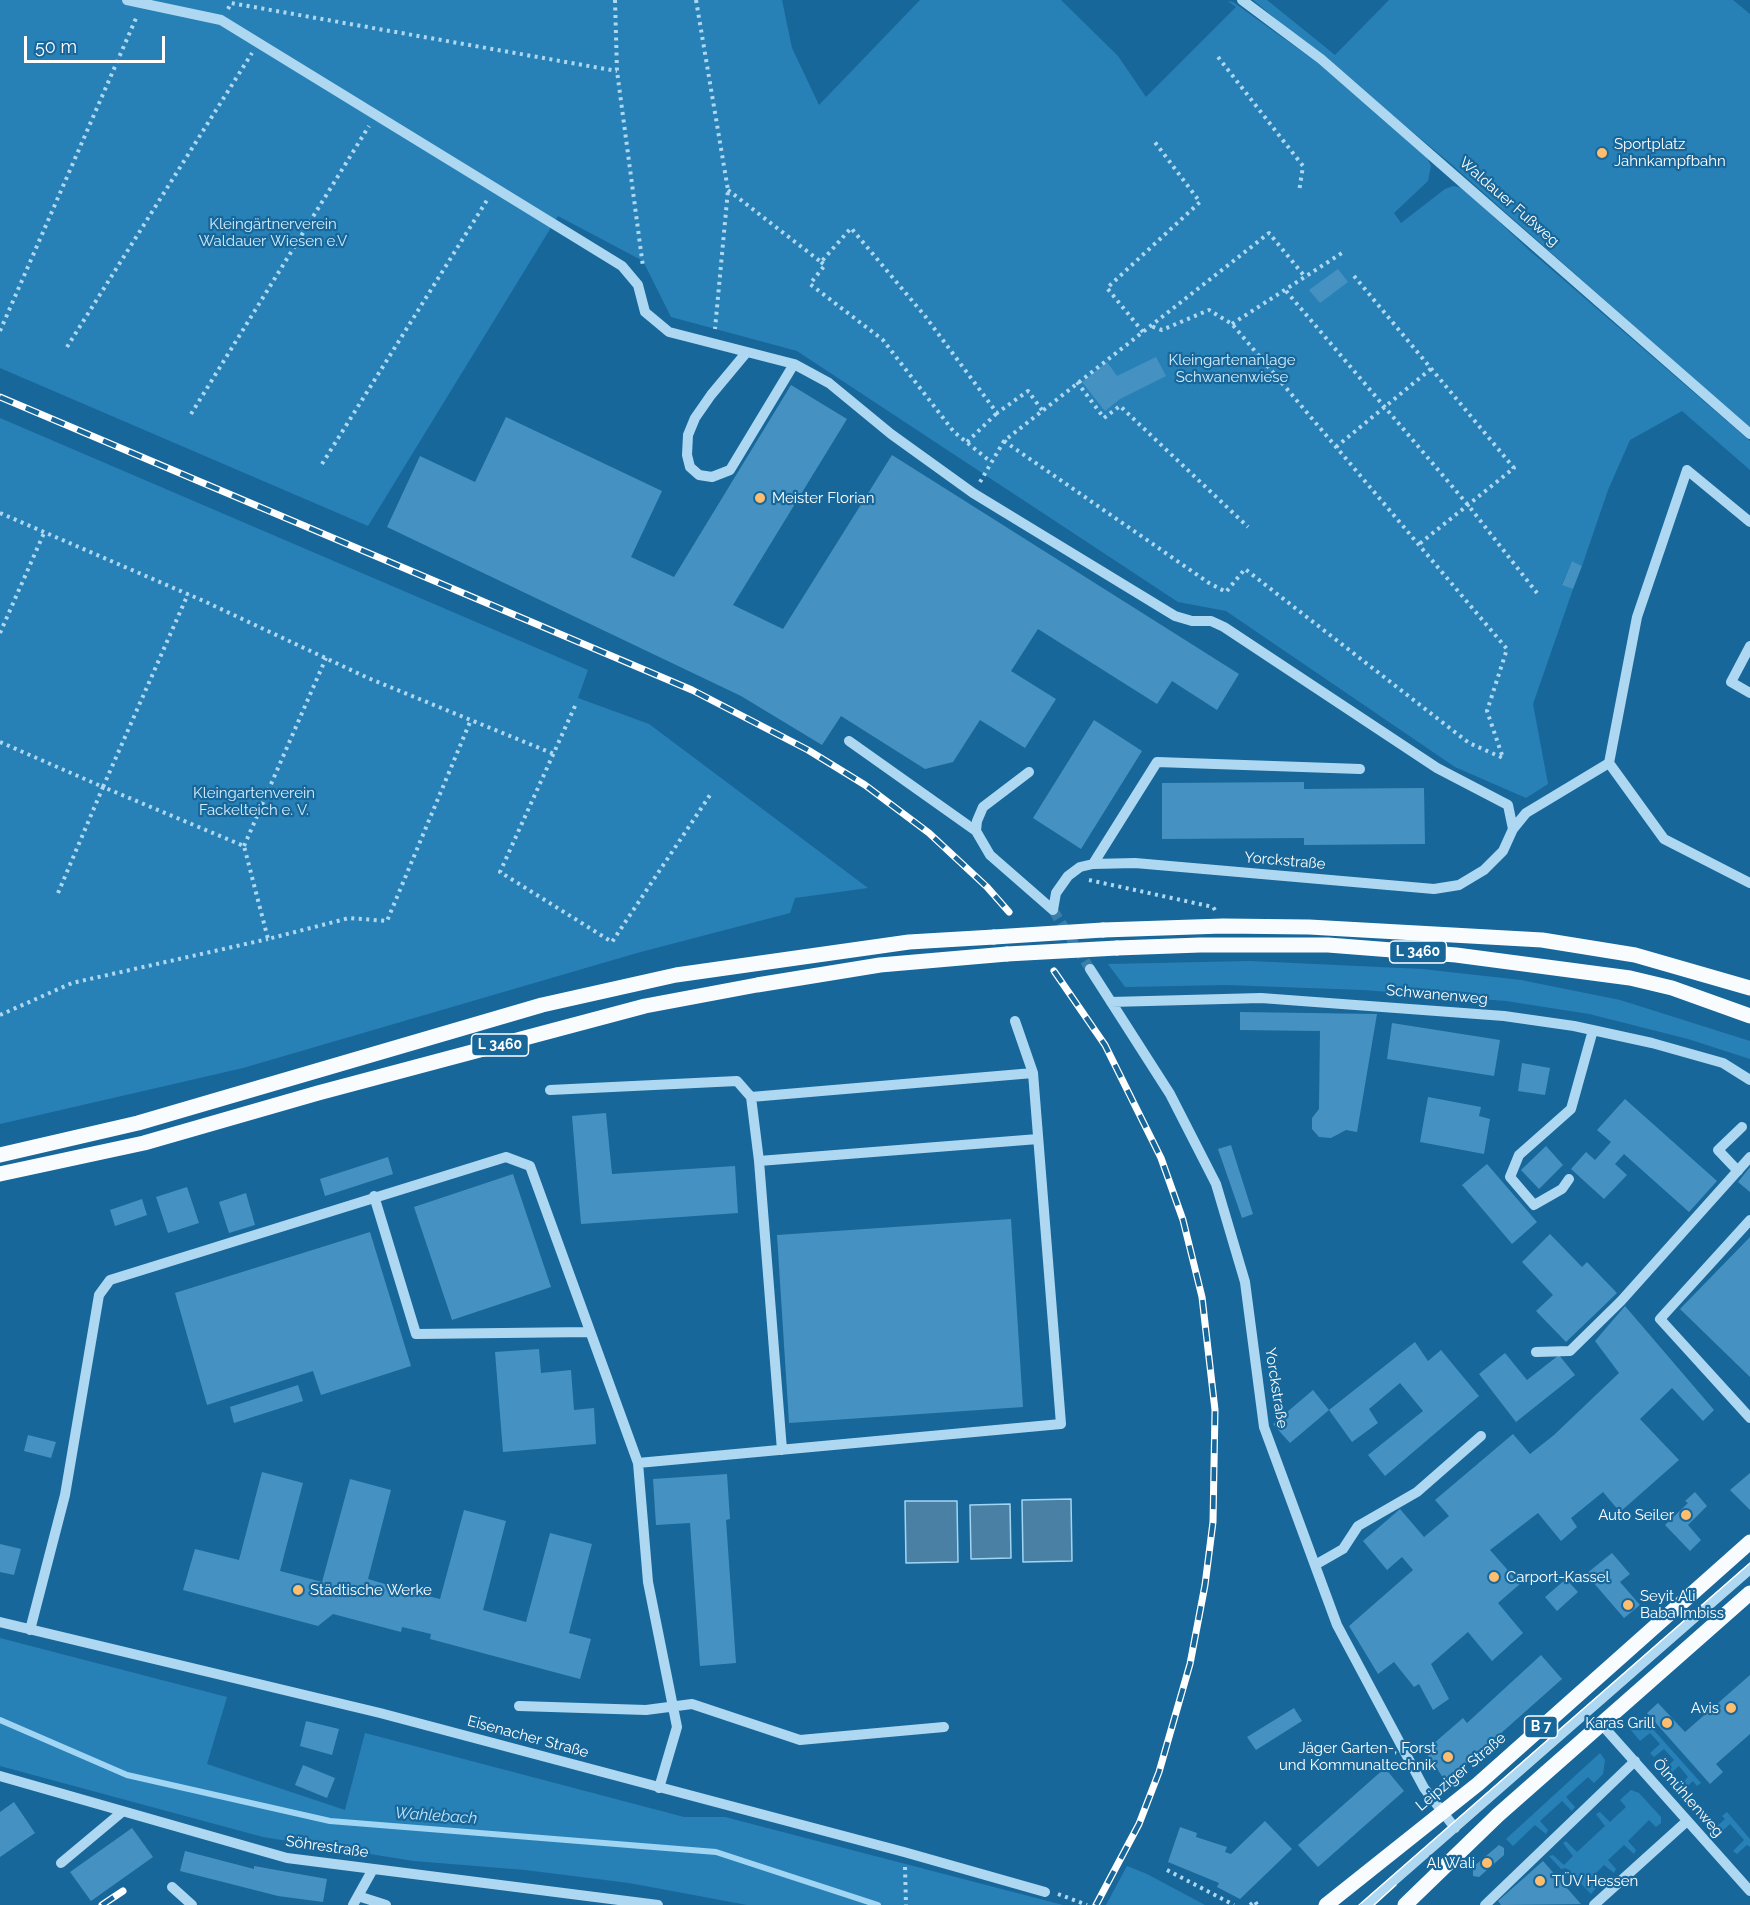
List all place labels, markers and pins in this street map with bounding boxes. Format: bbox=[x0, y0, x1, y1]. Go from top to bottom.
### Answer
place label: Sportplatz Jahnkampfbahn bbox=[1614, 135, 1726, 170]
marker: Sportplatz Jahnkampfbahn bbox=[1595, 146, 1609, 160]
place label: Meister Florian bbox=[772, 489, 874, 507]
marker: Meister Florian bbox=[753, 491, 767, 505]
place label: Auto Seiler bbox=[1598, 1506, 1674, 1524]
marker: Auto Seiler bbox=[1679, 1508, 1693, 1522]
place label: Carport-Kassel bbox=[1506, 1568, 1610, 1586]
marker: Carport-Kassel bbox=[1487, 1570, 1501, 1584]
place label: Städtische Werke bbox=[310, 1581, 432, 1599]
marker: Städtische Werke bbox=[291, 1583, 305, 1597]
place label: Seyit Ali Baba Imbiss bbox=[1640, 1587, 1724, 1622]
marker: Seyit Ali Baba Imbiss bbox=[1621, 1598, 1635, 1612]
place label: Avis bbox=[1691, 1699, 1719, 1717]
marker: Avis bbox=[1724, 1701, 1738, 1715]
place label: Karas Grill bbox=[1585, 1714, 1655, 1732]
marker: Karas Grill bbox=[1660, 1716, 1674, 1730]
place label: Jäger Garten-, Forst und Kommunaltechnik bbox=[1279, 1739, 1436, 1774]
marker: Jäger Garten-, Forst und Kommunaltechnik bbox=[1441, 1750, 1455, 1764]
place label: Al Wali bbox=[1427, 1854, 1475, 1872]
marker: Al Wali bbox=[1480, 1856, 1494, 1870]
place label: TÜV Hessen bbox=[1552, 1872, 1638, 1890]
marker: TÜV Hessen bbox=[1533, 1874, 1547, 1888]

